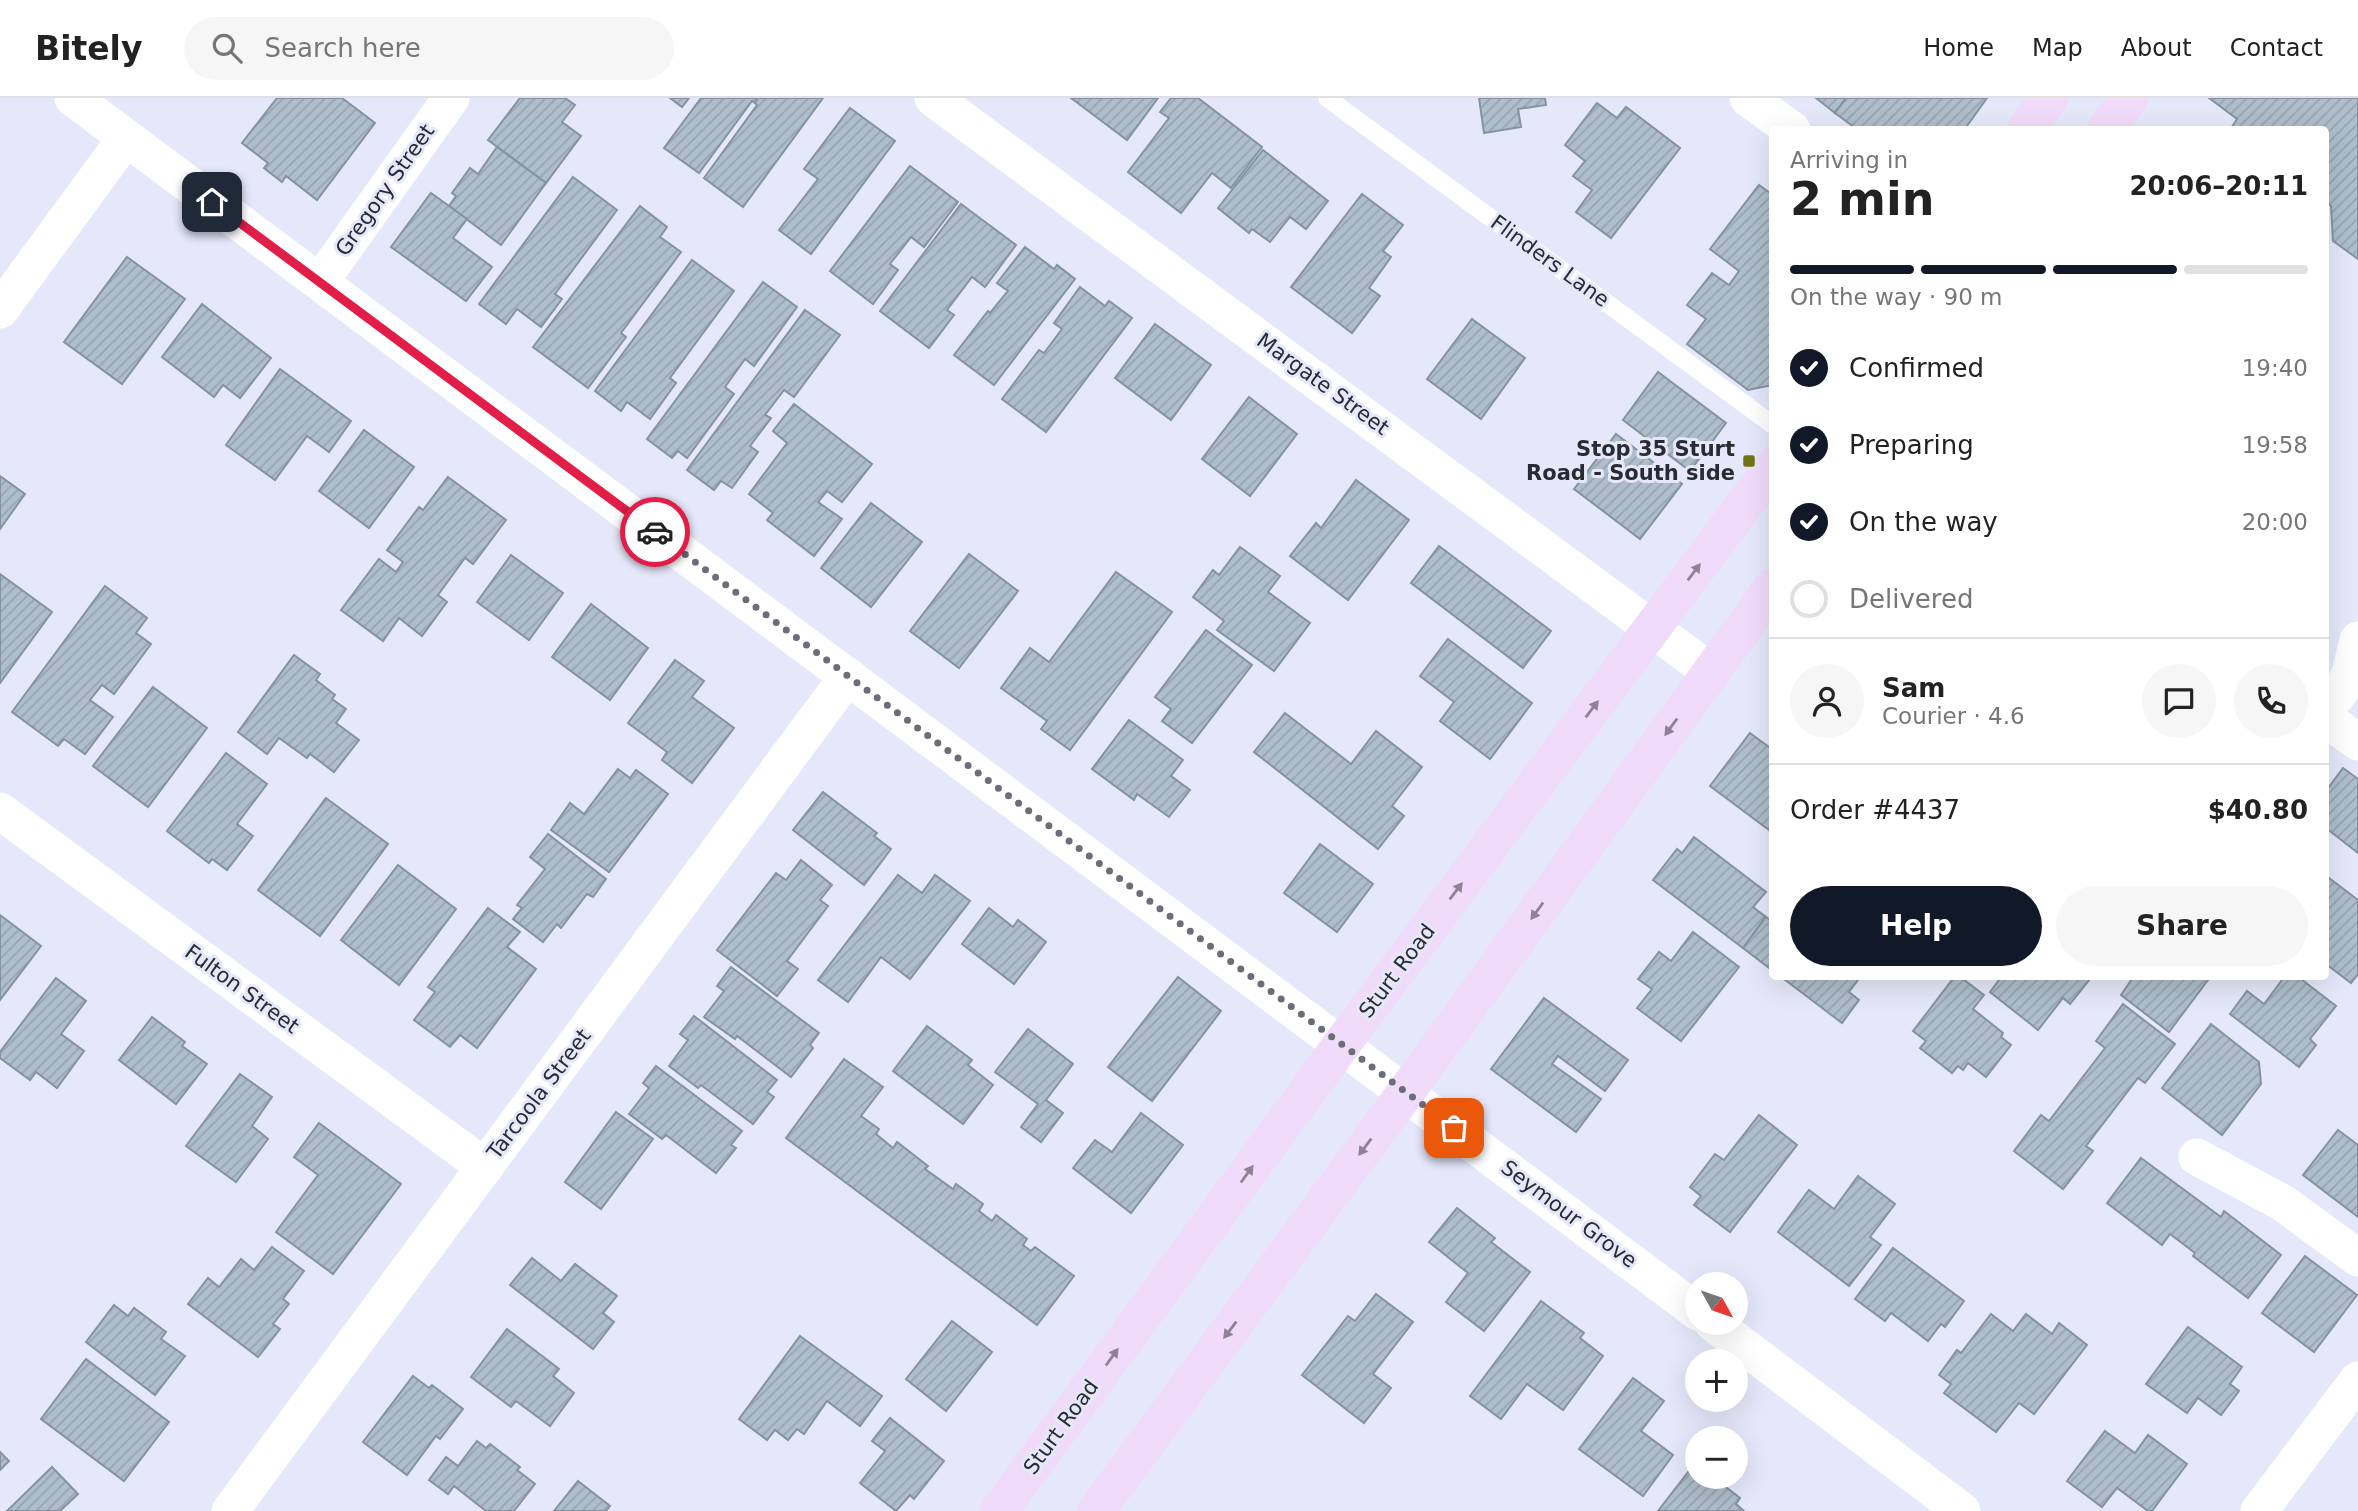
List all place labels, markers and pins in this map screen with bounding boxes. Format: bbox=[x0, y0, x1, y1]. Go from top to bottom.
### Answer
pin bbox=[182, 172, 242, 232]
place label: Stop 35 Sturt Road - South side bbox=[1526, 437, 1735, 485]
marker: Stop 35 Sturt Road - South side bbox=[1741, 453, 1757, 469]
pin bbox=[1424, 1098, 1484, 1158]

